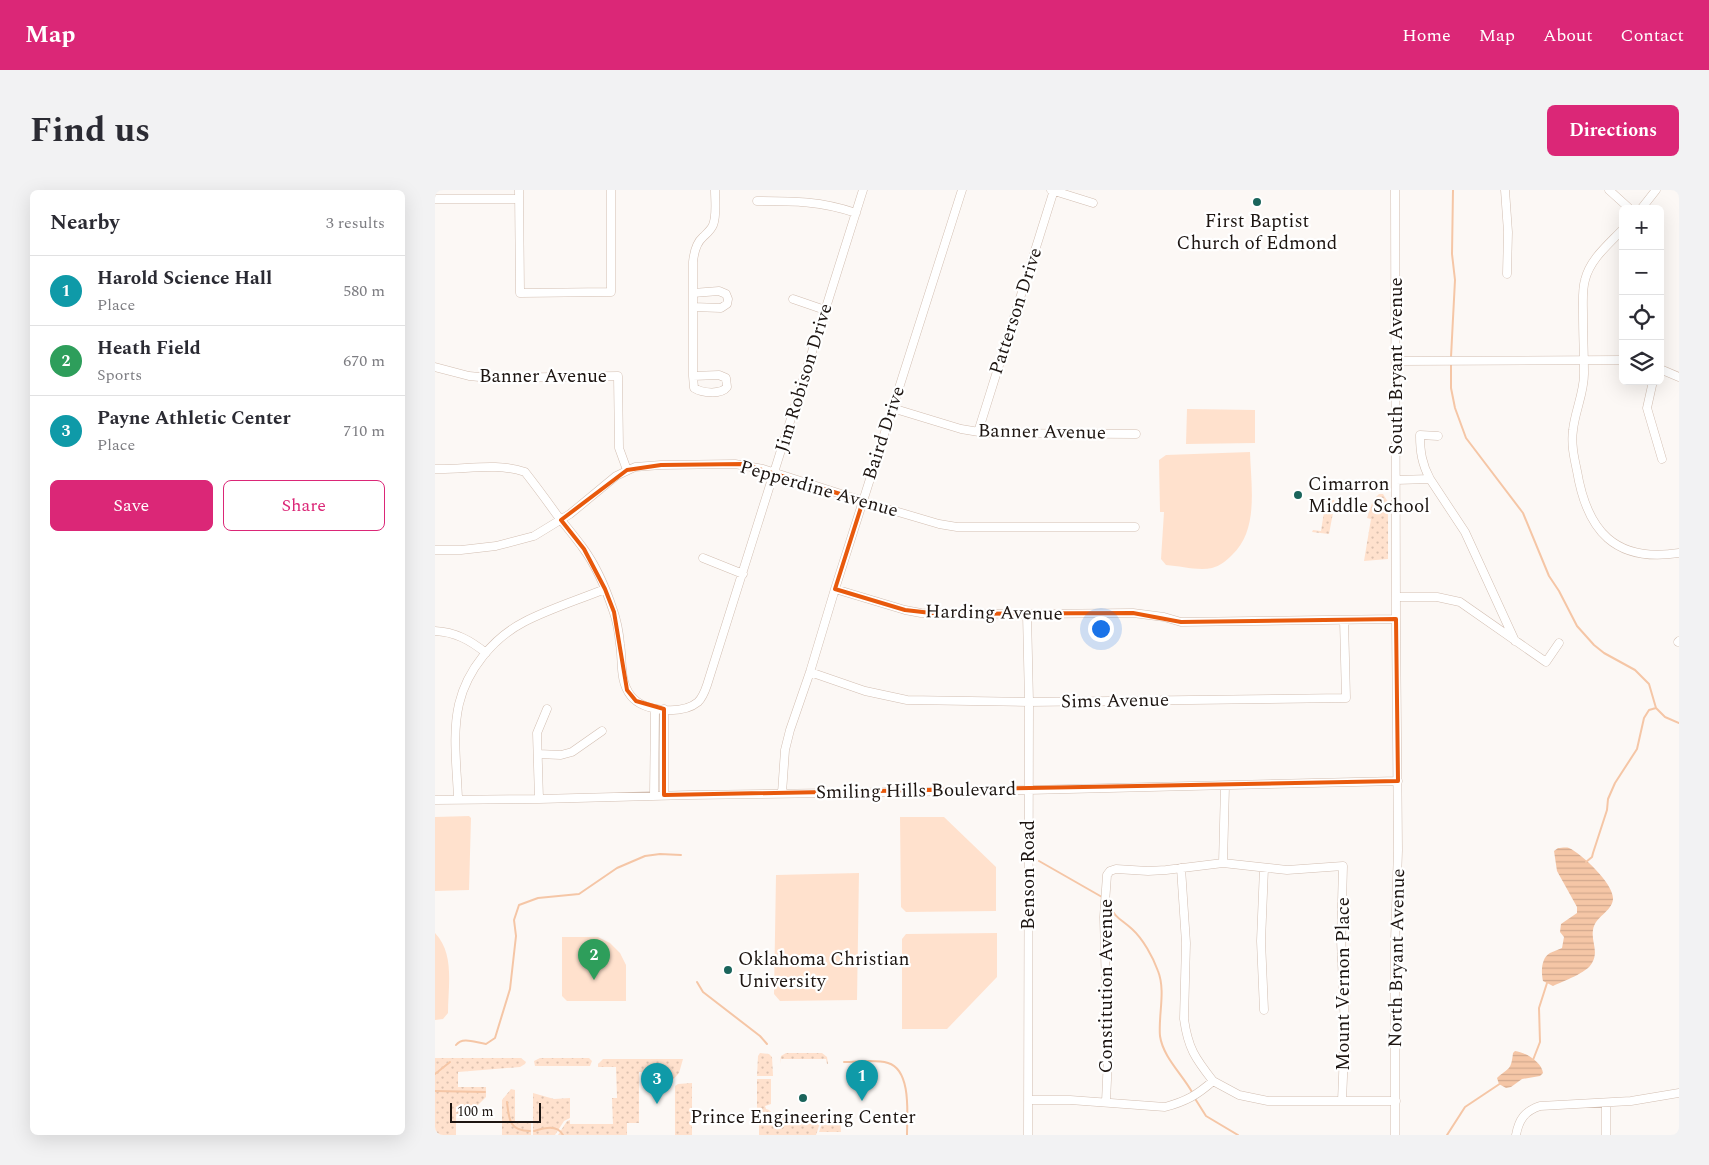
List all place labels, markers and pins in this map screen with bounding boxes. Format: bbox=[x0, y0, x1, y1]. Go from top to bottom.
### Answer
marker: First Baptist Church of Edmond bbox=[1251, 196, 1263, 208]
place label: First Baptist Church of Edmond bbox=[1177, 207, 1337, 258]
place label: Cimarron Middle School bbox=[1308, 470, 1430, 521]
marker: Cimarron Middle School bbox=[1292, 489, 1304, 501]
pin: 2 bbox=[578, 939, 610, 980]
place label: Oklahoma Christian University bbox=[738, 945, 910, 996]
marker: Oklahoma Christian University bbox=[722, 964, 734, 976]
pin: 1 bbox=[846, 1060, 878, 1101]
pin: 3 bbox=[641, 1063, 673, 1104]
marker: Prince Engineering Center bbox=[797, 1092, 809, 1104]
place label: Prince Engineering Center bbox=[690, 1103, 916, 1132]

